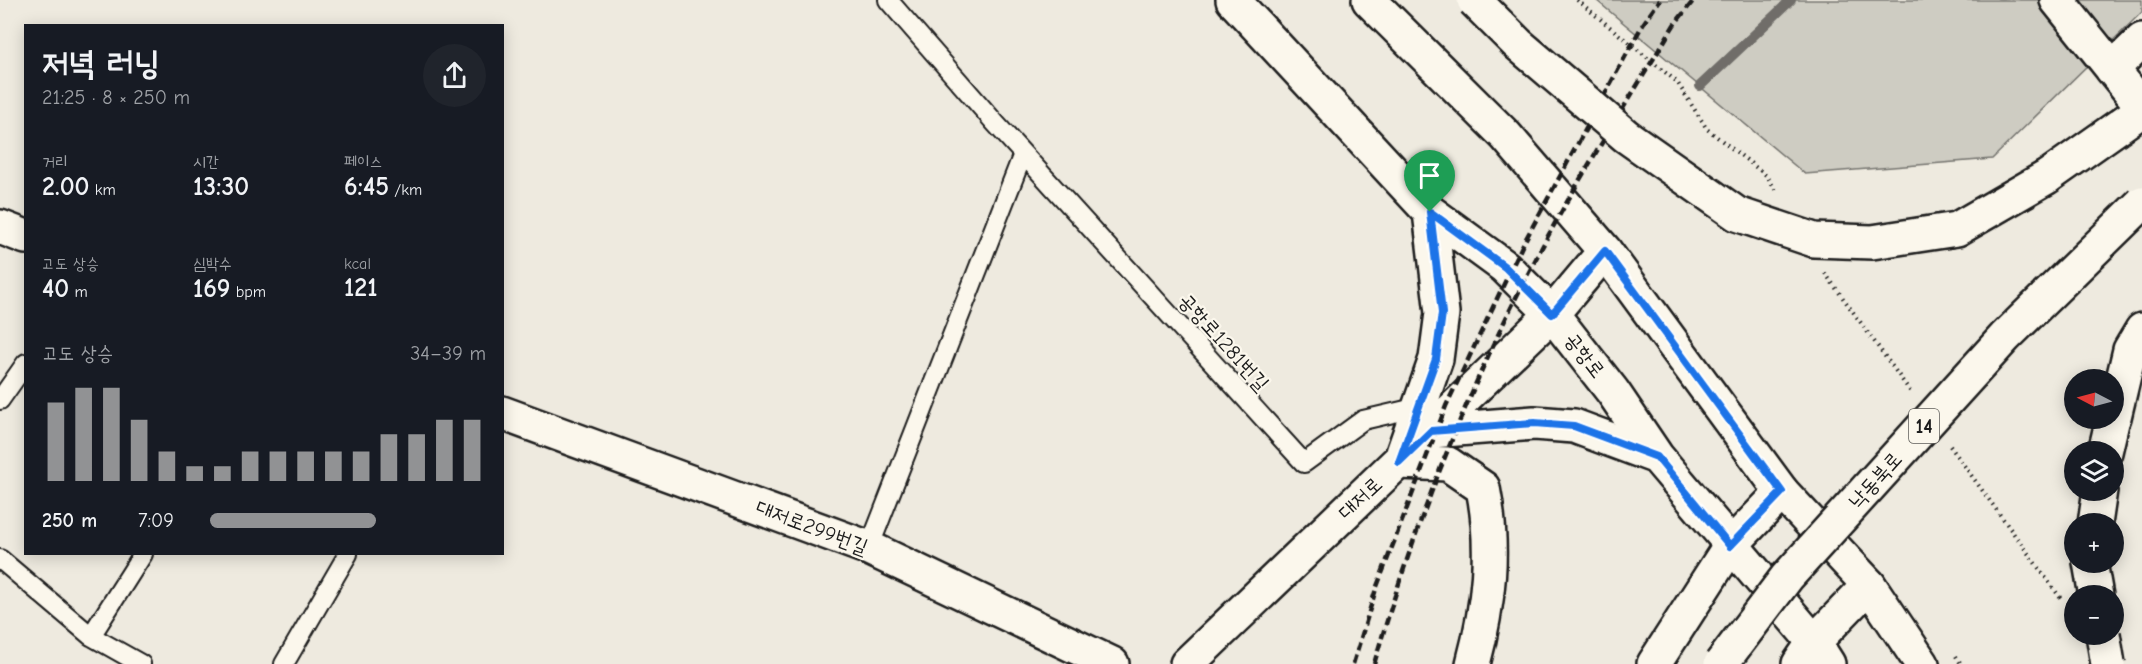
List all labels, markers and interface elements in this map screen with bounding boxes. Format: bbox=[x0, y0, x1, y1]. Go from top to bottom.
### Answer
text: 저녁 러닝 bbox=[42, 44, 160, 82]
button: share bbox=[423, 44, 486, 107]
text: 21:25 · 8 × 250 m bbox=[42, 86, 190, 109]
pin bbox=[1404, 150, 1455, 212]
text: 거리 bbox=[42, 153, 68, 171]
text: 시간 bbox=[193, 153, 219, 171]
text: 페이스 bbox=[344, 153, 383, 171]
icon: arrive bbox=[1413, 159, 1446, 192]
text: 2.00 bbox=[42, 172, 89, 202]
text: 13:30 bbox=[193, 172, 249, 202]
text: 6:45 bbox=[344, 172, 389, 202]
text: km bbox=[89, 181, 116, 199]
text: /km bbox=[389, 181, 422, 199]
text: 고도 상승 bbox=[42, 255, 99, 273]
text: 심박수 bbox=[193, 255, 232, 273]
text: kcal bbox=[344, 255, 371, 273]
text: 121 bbox=[344, 273, 377, 303]
text: 40 bbox=[42, 274, 69, 304]
text: 169 bbox=[193, 274, 230, 304]
text: m bbox=[69, 283, 88, 301]
text: bpm bbox=[230, 283, 266, 301]
street label: 공항로1281번길 bbox=[1174, 288, 1274, 396]
street label: 공항로 bbox=[1560, 328, 1610, 382]
text: 고도 상승 bbox=[42, 342, 113, 365]
text: 34–39 m bbox=[410, 342, 486, 365]
north arrow bbox=[2064, 369, 2124, 429]
map controls bbox=[2064, 369, 2124, 645]
road number: 14 bbox=[1909, 409, 1939, 443]
button: layers bbox=[2064, 441, 2124, 501]
street label: 낙동북로 bbox=[1843, 447, 1907, 513]
street label: 대저로 bbox=[1333, 472, 1387, 524]
street label: 대저로299번길 bbox=[753, 495, 871, 559]
text: 250 m bbox=[42, 509, 97, 532]
text: 7:09 bbox=[138, 509, 174, 532]
button: + bbox=[2064, 513, 2124, 573]
button: − bbox=[2064, 585, 2124, 645]

